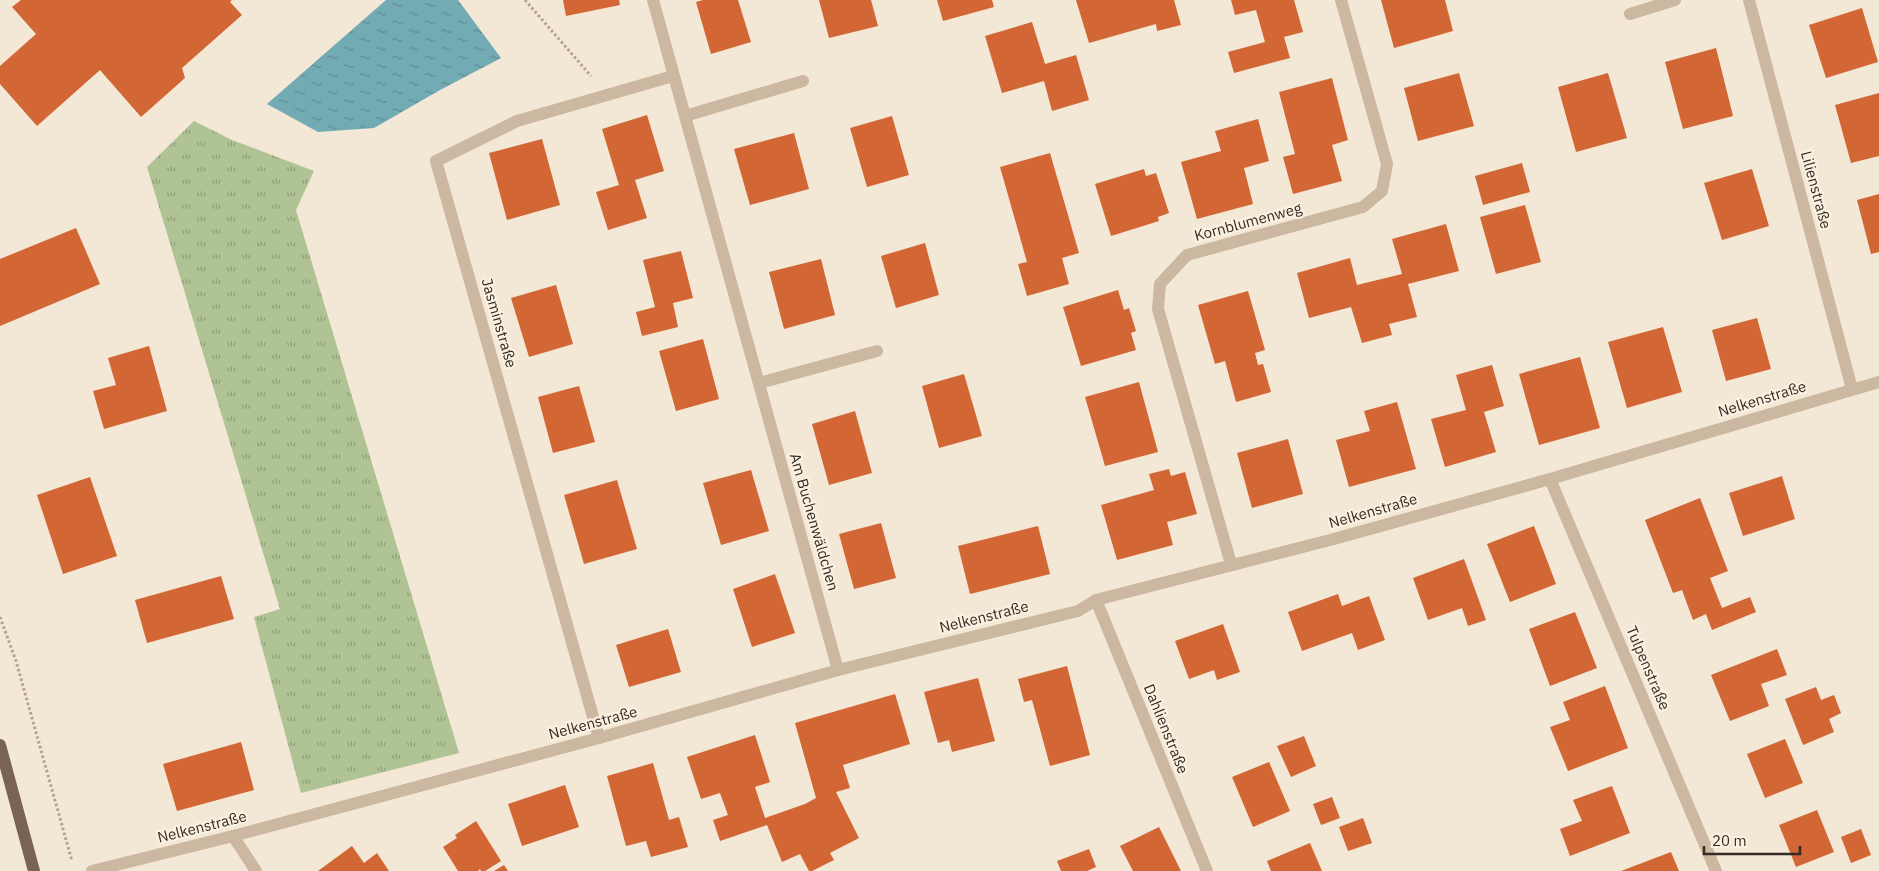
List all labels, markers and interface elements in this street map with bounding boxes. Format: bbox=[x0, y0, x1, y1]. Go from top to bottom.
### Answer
street label: Lilienstraße bbox=[1797, 149, 1836, 231]
street label: Kornblumenweg bbox=[1192, 198, 1304, 245]
street label: Jasminstraße bbox=[478, 276, 521, 370]
street label: Nelkenstraße bbox=[1716, 376, 1808, 421]
street label: Am Buchenwäldchen bbox=[786, 451, 843, 593]
street label: Nelkenstraße bbox=[1326, 489, 1419, 532]
street label: Nelkenstraße bbox=[937, 596, 1030, 637]
street label: Tulpenstraße bbox=[1622, 623, 1675, 713]
street label: Dahlienstraße bbox=[1140, 681, 1193, 776]
street label: Nelkenstraße bbox=[546, 702, 639, 743]
street label: Nelkenstraße bbox=[155, 806, 248, 847]
scale bar bbox=[1704, 824, 1800, 856]
text: 20 m bbox=[1712, 831, 1747, 850]

